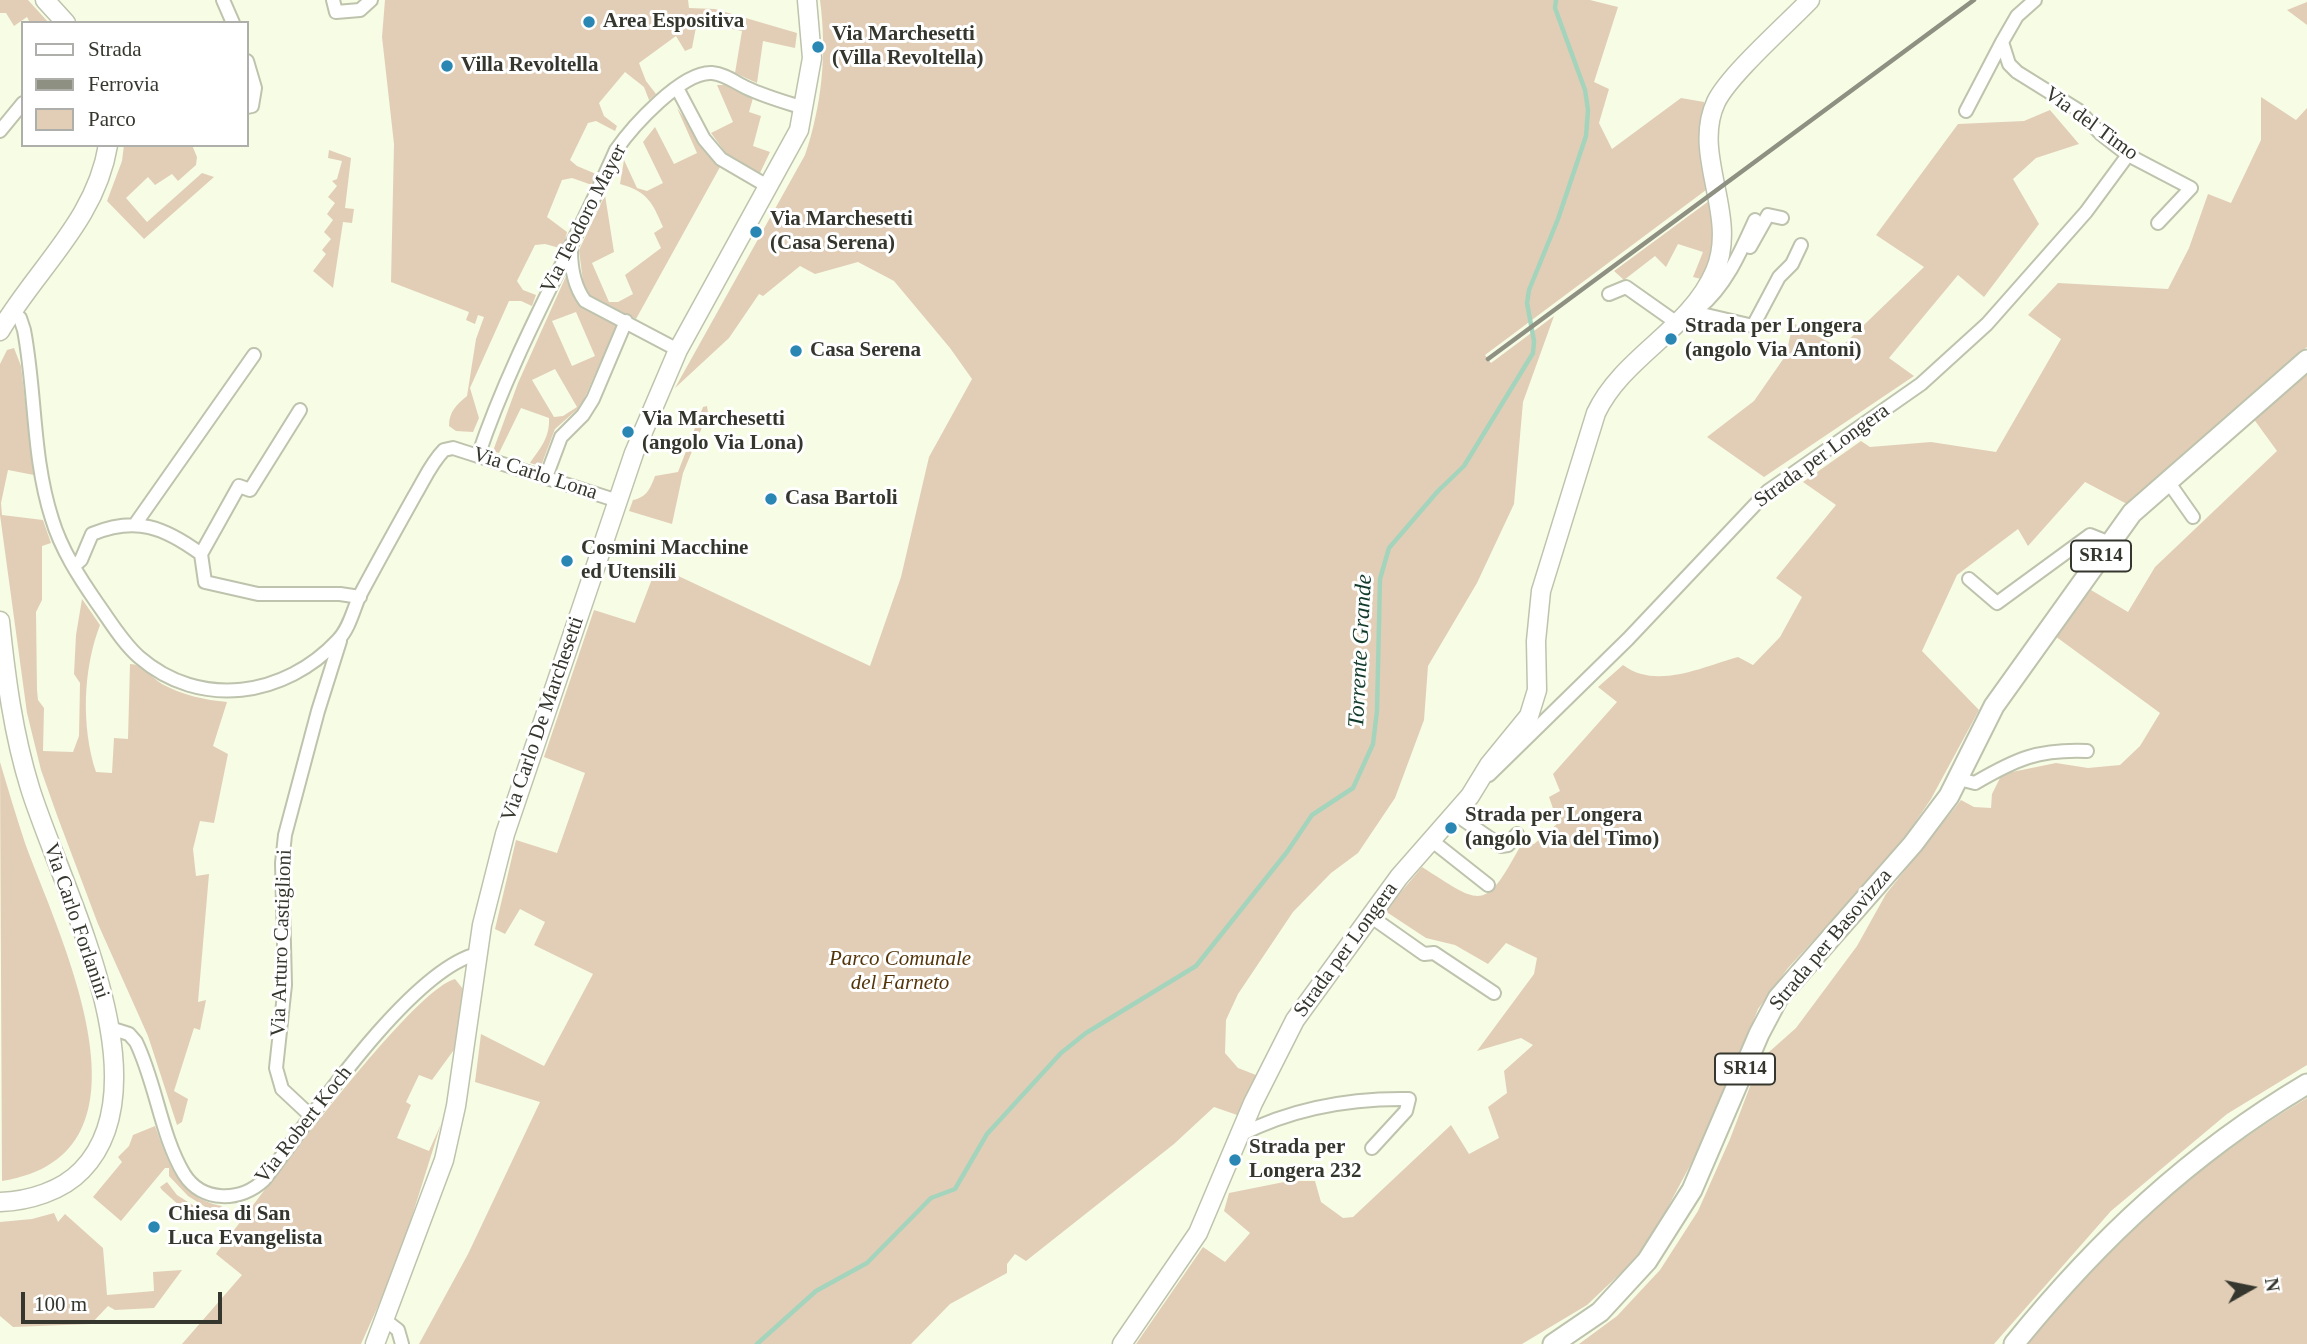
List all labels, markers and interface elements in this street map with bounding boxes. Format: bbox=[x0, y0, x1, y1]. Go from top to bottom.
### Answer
place label: Area Espositiva bbox=[603, 9, 744, 35]
marker: Area Espositiva bbox=[581, 14, 597, 30]
legend bbox=[21, 21, 248, 147]
place label: Via Marchesetti (Villa Revoltella) bbox=[832, 22, 983, 72]
text: Strada bbox=[88, 37, 142, 61]
marker: Via Marchesetti (Villa Revoltella) bbox=[810, 39, 826, 55]
place label: Villa Revoltella bbox=[461, 53, 598, 79]
marker: Villa Revoltella bbox=[439, 58, 455, 74]
text: Ferrovia bbox=[88, 72, 159, 96]
street label: Via del Timo bbox=[2039, 81, 2143, 167]
text: Parco bbox=[88, 107, 136, 131]
street label: Via Teodoro Mayer bbox=[536, 140, 632, 298]
place label: Via Marchesetti (Casa Serena) bbox=[770, 207, 913, 257]
marker: Via Marchesetti (Casa Serena) bbox=[748, 224, 764, 240]
place label: Strada per Longera (angolo Via Antoni) bbox=[1685, 314, 1862, 364]
marker: Strada per Longera (angolo Via Antoni) bbox=[1663, 331, 1679, 347]
place label: Casa Serena bbox=[810, 338, 921, 364]
marker: Casa Serena bbox=[788, 343, 804, 359]
street label: Strada per Longera bbox=[1749, 399, 1895, 513]
place label: Via Marchesetti (angolo Via Lona) bbox=[642, 407, 803, 457]
marker: Via Marchesetti (angolo Via Lona) bbox=[620, 424, 636, 440]
street label: Via Carlo Lona bbox=[470, 442, 600, 506]
place label: Casa Bartoli bbox=[785, 486, 898, 512]
marker: Casa Bartoli bbox=[763, 491, 779, 507]
place label: Cosmini Macchine ed Utensili bbox=[581, 536, 748, 586]
road number: SR14 bbox=[2071, 540, 2131, 572]
marker: Cosmini Macchine ed Utensili bbox=[559, 553, 575, 569]
water label: Torrente Grande bbox=[1343, 574, 1379, 728]
street label: Via Carlo De Marchesetti bbox=[496, 613, 590, 825]
place label: Strada per Longera (angolo Via del Timo) bbox=[1465, 803, 1659, 853]
marker: Strada per Longera (angolo Via del Timo) bbox=[1443, 820, 1459, 836]
street label: Via Carlo Forlanini bbox=[38, 840, 114, 1002]
street label: Via Arturo Castiglioni bbox=[266, 849, 298, 1037]
street label: Strada per Basovizza bbox=[1764, 864, 1898, 1016]
street label: Strada per Longera bbox=[1289, 877, 1403, 1023]
park label: Parco Comunale del Farneto bbox=[829, 946, 971, 996]
road number: SR14 bbox=[1715, 1054, 1775, 1084]
street label: Via Robert Koch bbox=[250, 1061, 358, 1189]
place label: Strada per Longera 232 bbox=[1249, 1135, 1362, 1185]
marker: Strada per Longera 232 bbox=[1227, 1152, 1243, 1168]
place label: Chiesa di San Luca Evangelista bbox=[168, 1202, 323, 1252]
marker: Chiesa di San Luca Evangelista bbox=[146, 1219, 162, 1235]
north arrow bbox=[2216, 1253, 2286, 1323]
text: N bbox=[2261, 1276, 2284, 1293]
scale bar bbox=[24, 1278, 226, 1322]
text: 100 m bbox=[34, 1292, 87, 1316]

